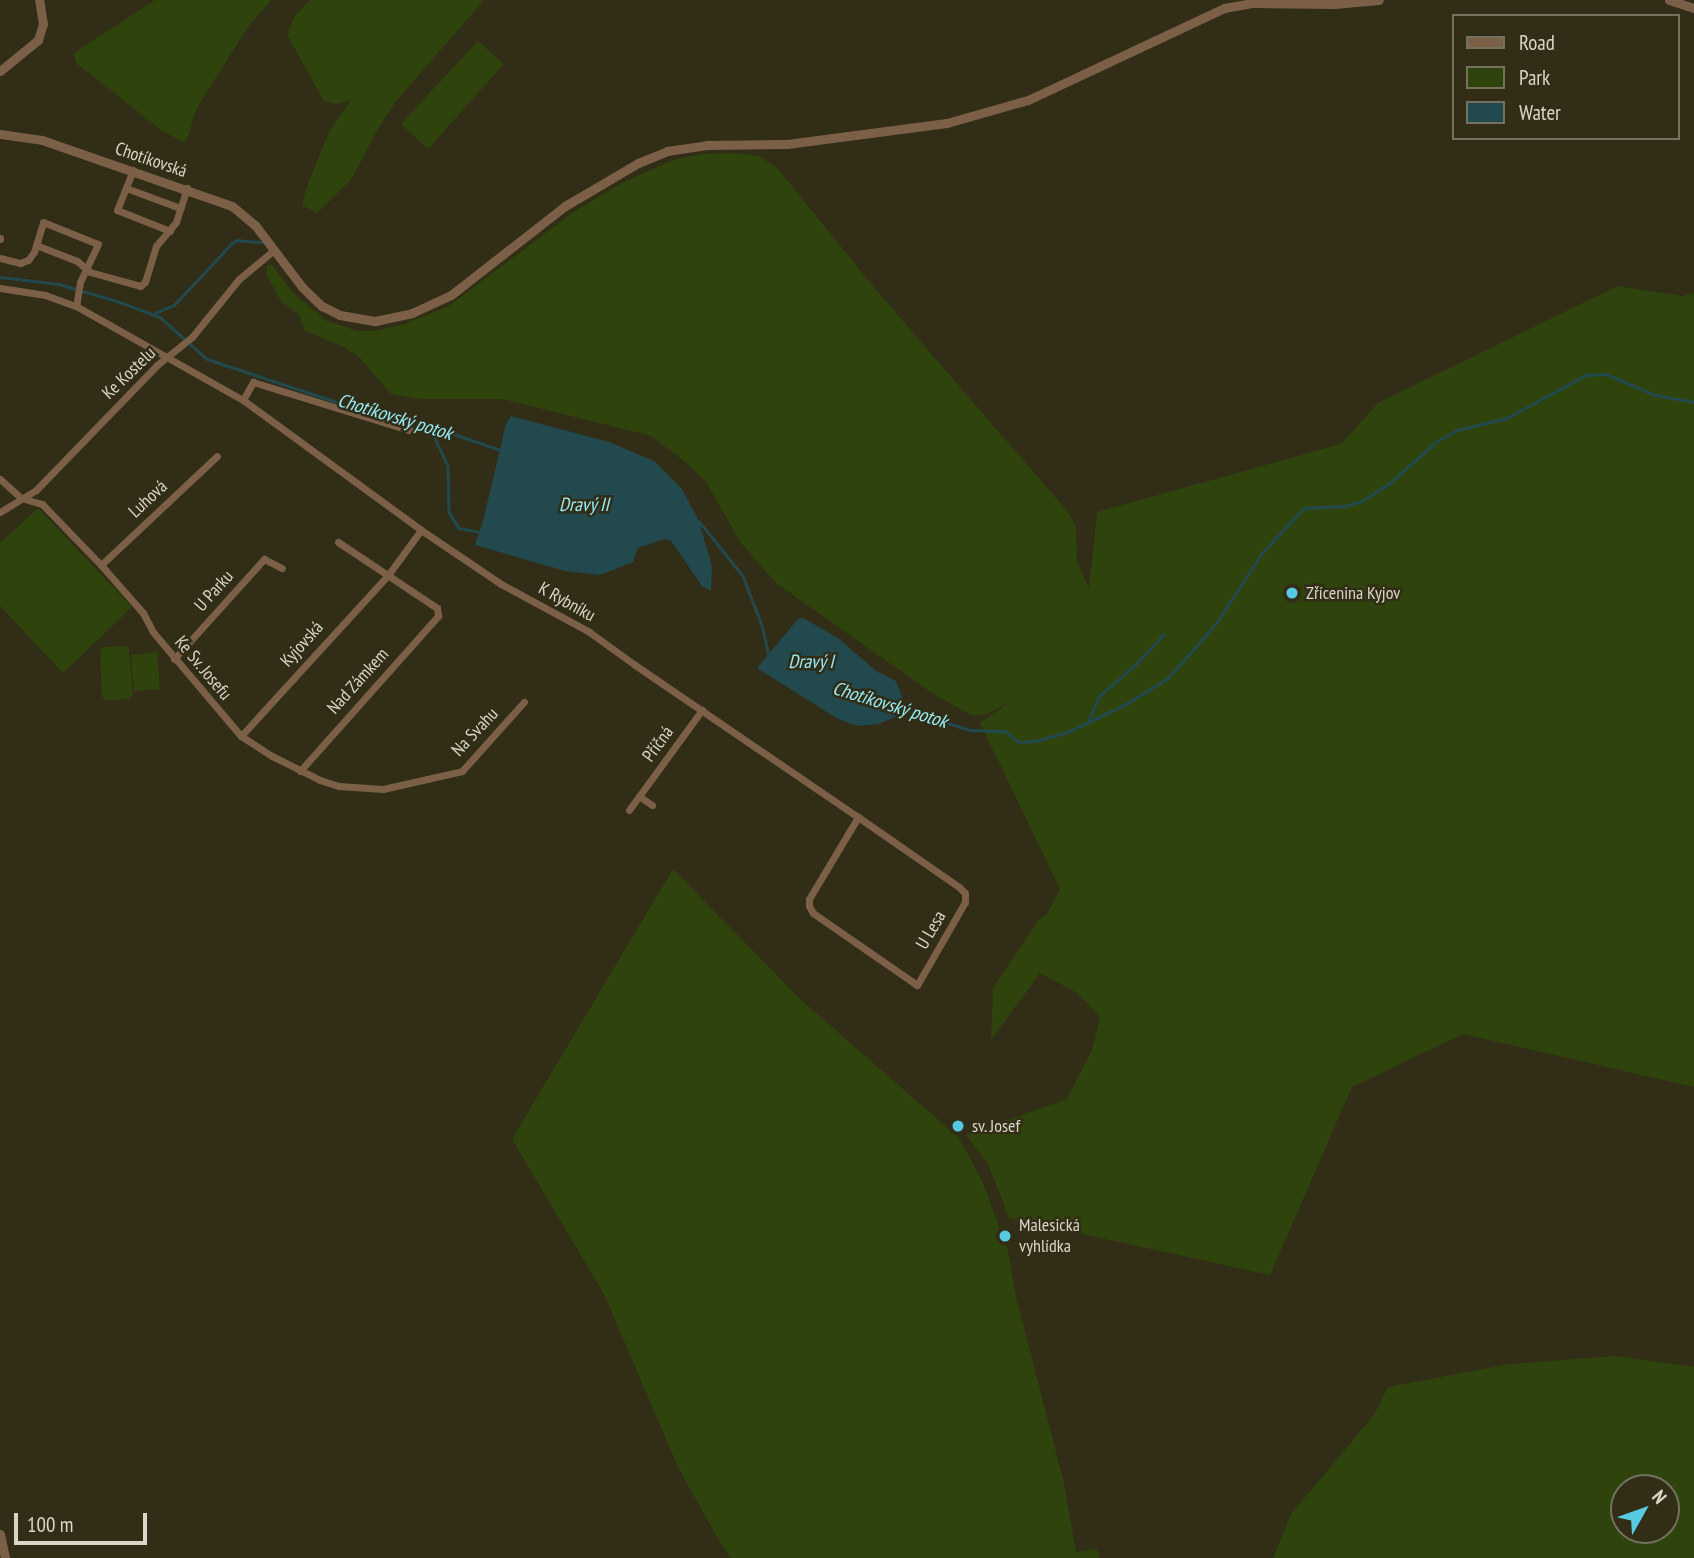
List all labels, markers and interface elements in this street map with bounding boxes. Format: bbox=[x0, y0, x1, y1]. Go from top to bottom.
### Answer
legend bbox=[1452, 14, 1680, 140]
text: Road bbox=[1519, 29, 1555, 56]
text: Park bbox=[1519, 64, 1550, 91]
text: Water bbox=[1519, 99, 1561, 126]
street label: Chotíkovská bbox=[112, 138, 190, 182]
street label: Ke Kostelu bbox=[98, 342, 160, 404]
water label: Chotíkovský potok bbox=[335, 389, 455, 445]
street label: Luhová bbox=[124, 476, 172, 522]
water label: Dravý II bbox=[559, 494, 609, 516]
street label: U Parku bbox=[190, 566, 238, 616]
street label: K Rybníku bbox=[535, 578, 599, 626]
place label: Zřícenina Kyjov bbox=[1306, 582, 1400, 604]
marker: Zřícenina Kyjov bbox=[1284, 585, 1300, 601]
street label: Kyjovská bbox=[276, 617, 328, 671]
street label: Ke Sv. Josefu bbox=[170, 631, 236, 705]
street label: Nad Zámkem bbox=[323, 644, 393, 718]
water label: Dravý I bbox=[788, 651, 834, 673]
water label: Chotíkovský potok bbox=[830, 677, 950, 733]
street label: Na Svahu bbox=[447, 703, 503, 761]
street label: Příčná bbox=[638, 722, 678, 766]
street label: U Lesa bbox=[911, 907, 951, 953]
place label: sv. Josef bbox=[972, 1115, 1021, 1137]
marker: sv. Josef bbox=[950, 1118, 966, 1134]
place label: Malesická vyhlídka bbox=[1019, 1215, 1080, 1258]
marker: Malesická vyhlídka bbox=[997, 1228, 1013, 1244]
north arrow bbox=[1610, 1474, 1680, 1544]
text: N bbox=[1647, 1485, 1672, 1508]
scale bar bbox=[18, 1498, 150, 1542]
text: 100 m bbox=[27, 1511, 73, 1538]

